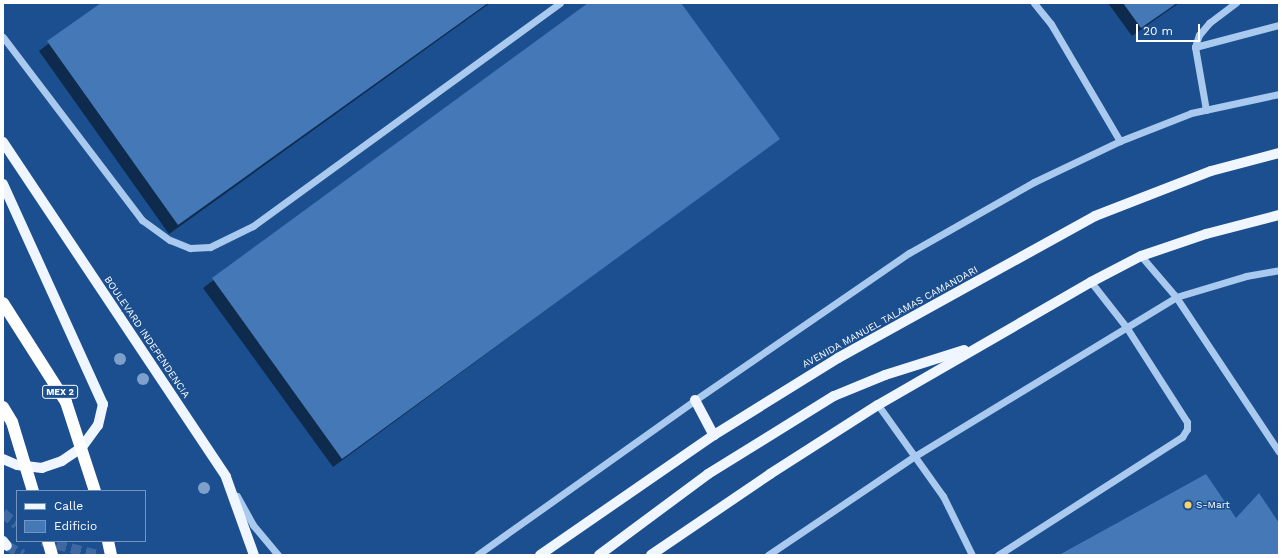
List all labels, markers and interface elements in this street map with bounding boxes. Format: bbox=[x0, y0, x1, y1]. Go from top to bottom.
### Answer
scale bar bbox=[1138, 16, 1202, 42]
text: 20 m bbox=[1143, 24, 1173, 38]
street label: AVENIDA MANUEL TALAMAS CAMANDARI bbox=[800, 263, 980, 371]
street label: BOULEVARD INDEPENDENCIA bbox=[102, 274, 192, 400]
road number: MEX 2 bbox=[42, 385, 78, 399]
legend bbox=[16, 490, 146, 542]
text: Calle bbox=[54, 499, 83, 513]
place label: S-Mart bbox=[1196, 499, 1230, 511]
marker: S-Mart bbox=[1183, 500, 1193, 510]
text: Edificio bbox=[54, 519, 97, 533]

